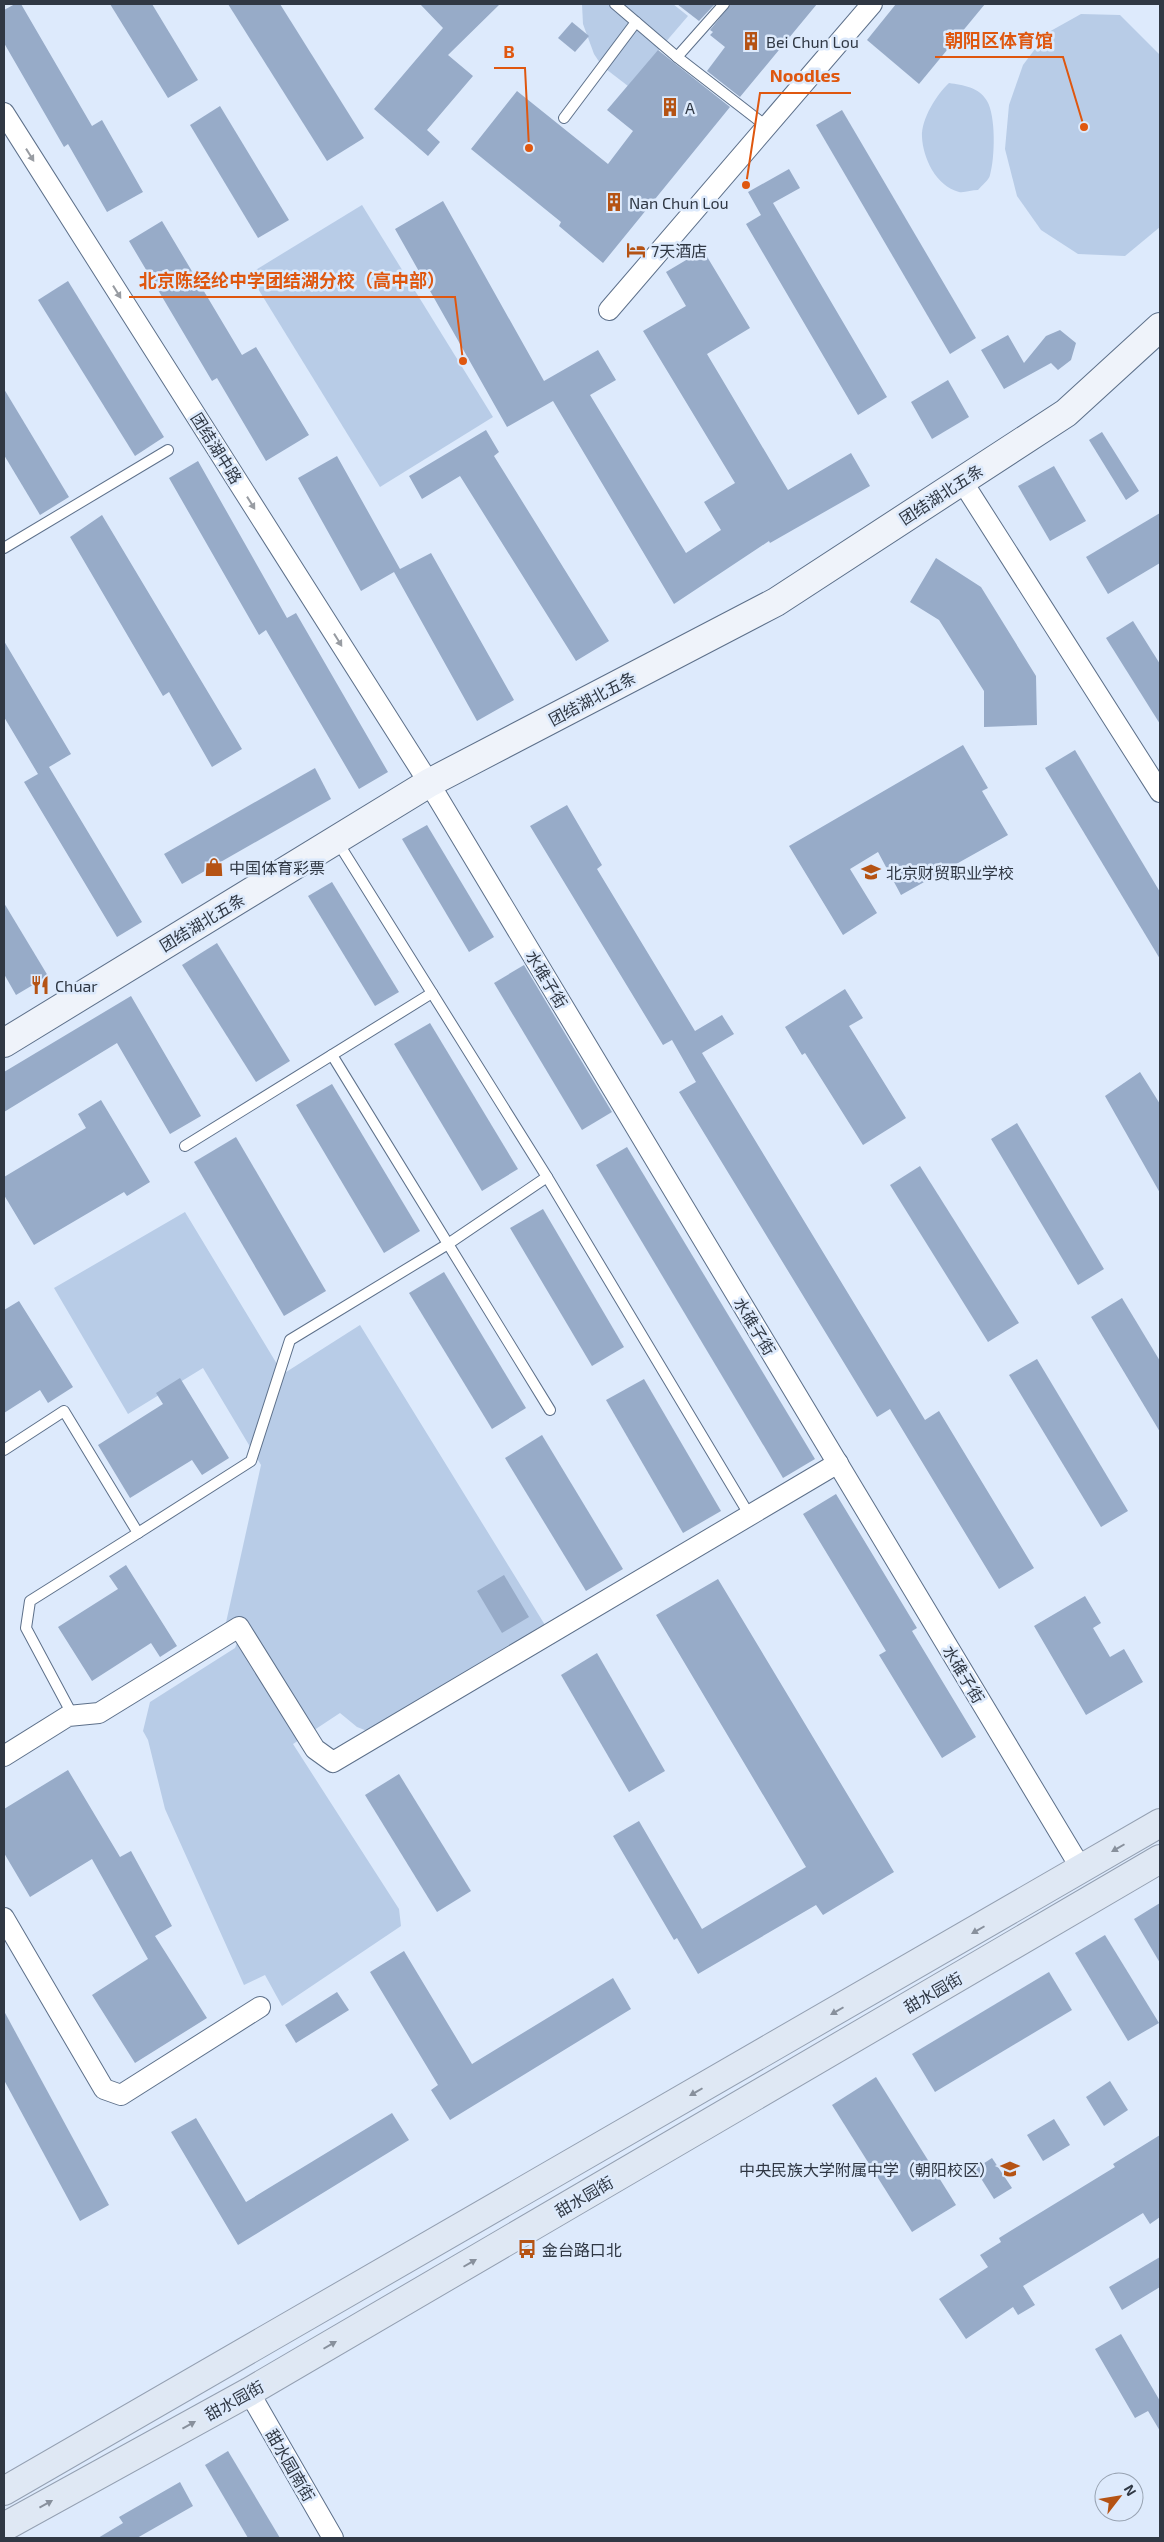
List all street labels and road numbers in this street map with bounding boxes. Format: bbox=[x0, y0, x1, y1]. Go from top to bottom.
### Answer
street label: 团结湖中路 bbox=[188, 409, 246, 487]
street label: 团结湖北五条 bbox=[896, 460, 986, 528]
street label: 团结湖北五条 bbox=[545, 667, 639, 729]
street label: 团结湖北五条 bbox=[156, 889, 248, 955]
street label: 水碓子街 bbox=[522, 947, 572, 1011]
street label: 水碓子街 bbox=[730, 1294, 780, 1358]
street label: 水碓子街 bbox=[939, 1642, 989, 1706]
street label: 甜水园街 bbox=[901, 1968, 965, 2016]
street label: 甜水园街 bbox=[552, 2172, 616, 2220]
street label: 甜水园街 bbox=[201, 2376, 267, 2424]
street label: 甜水园南街 bbox=[263, 2426, 319, 2504]

